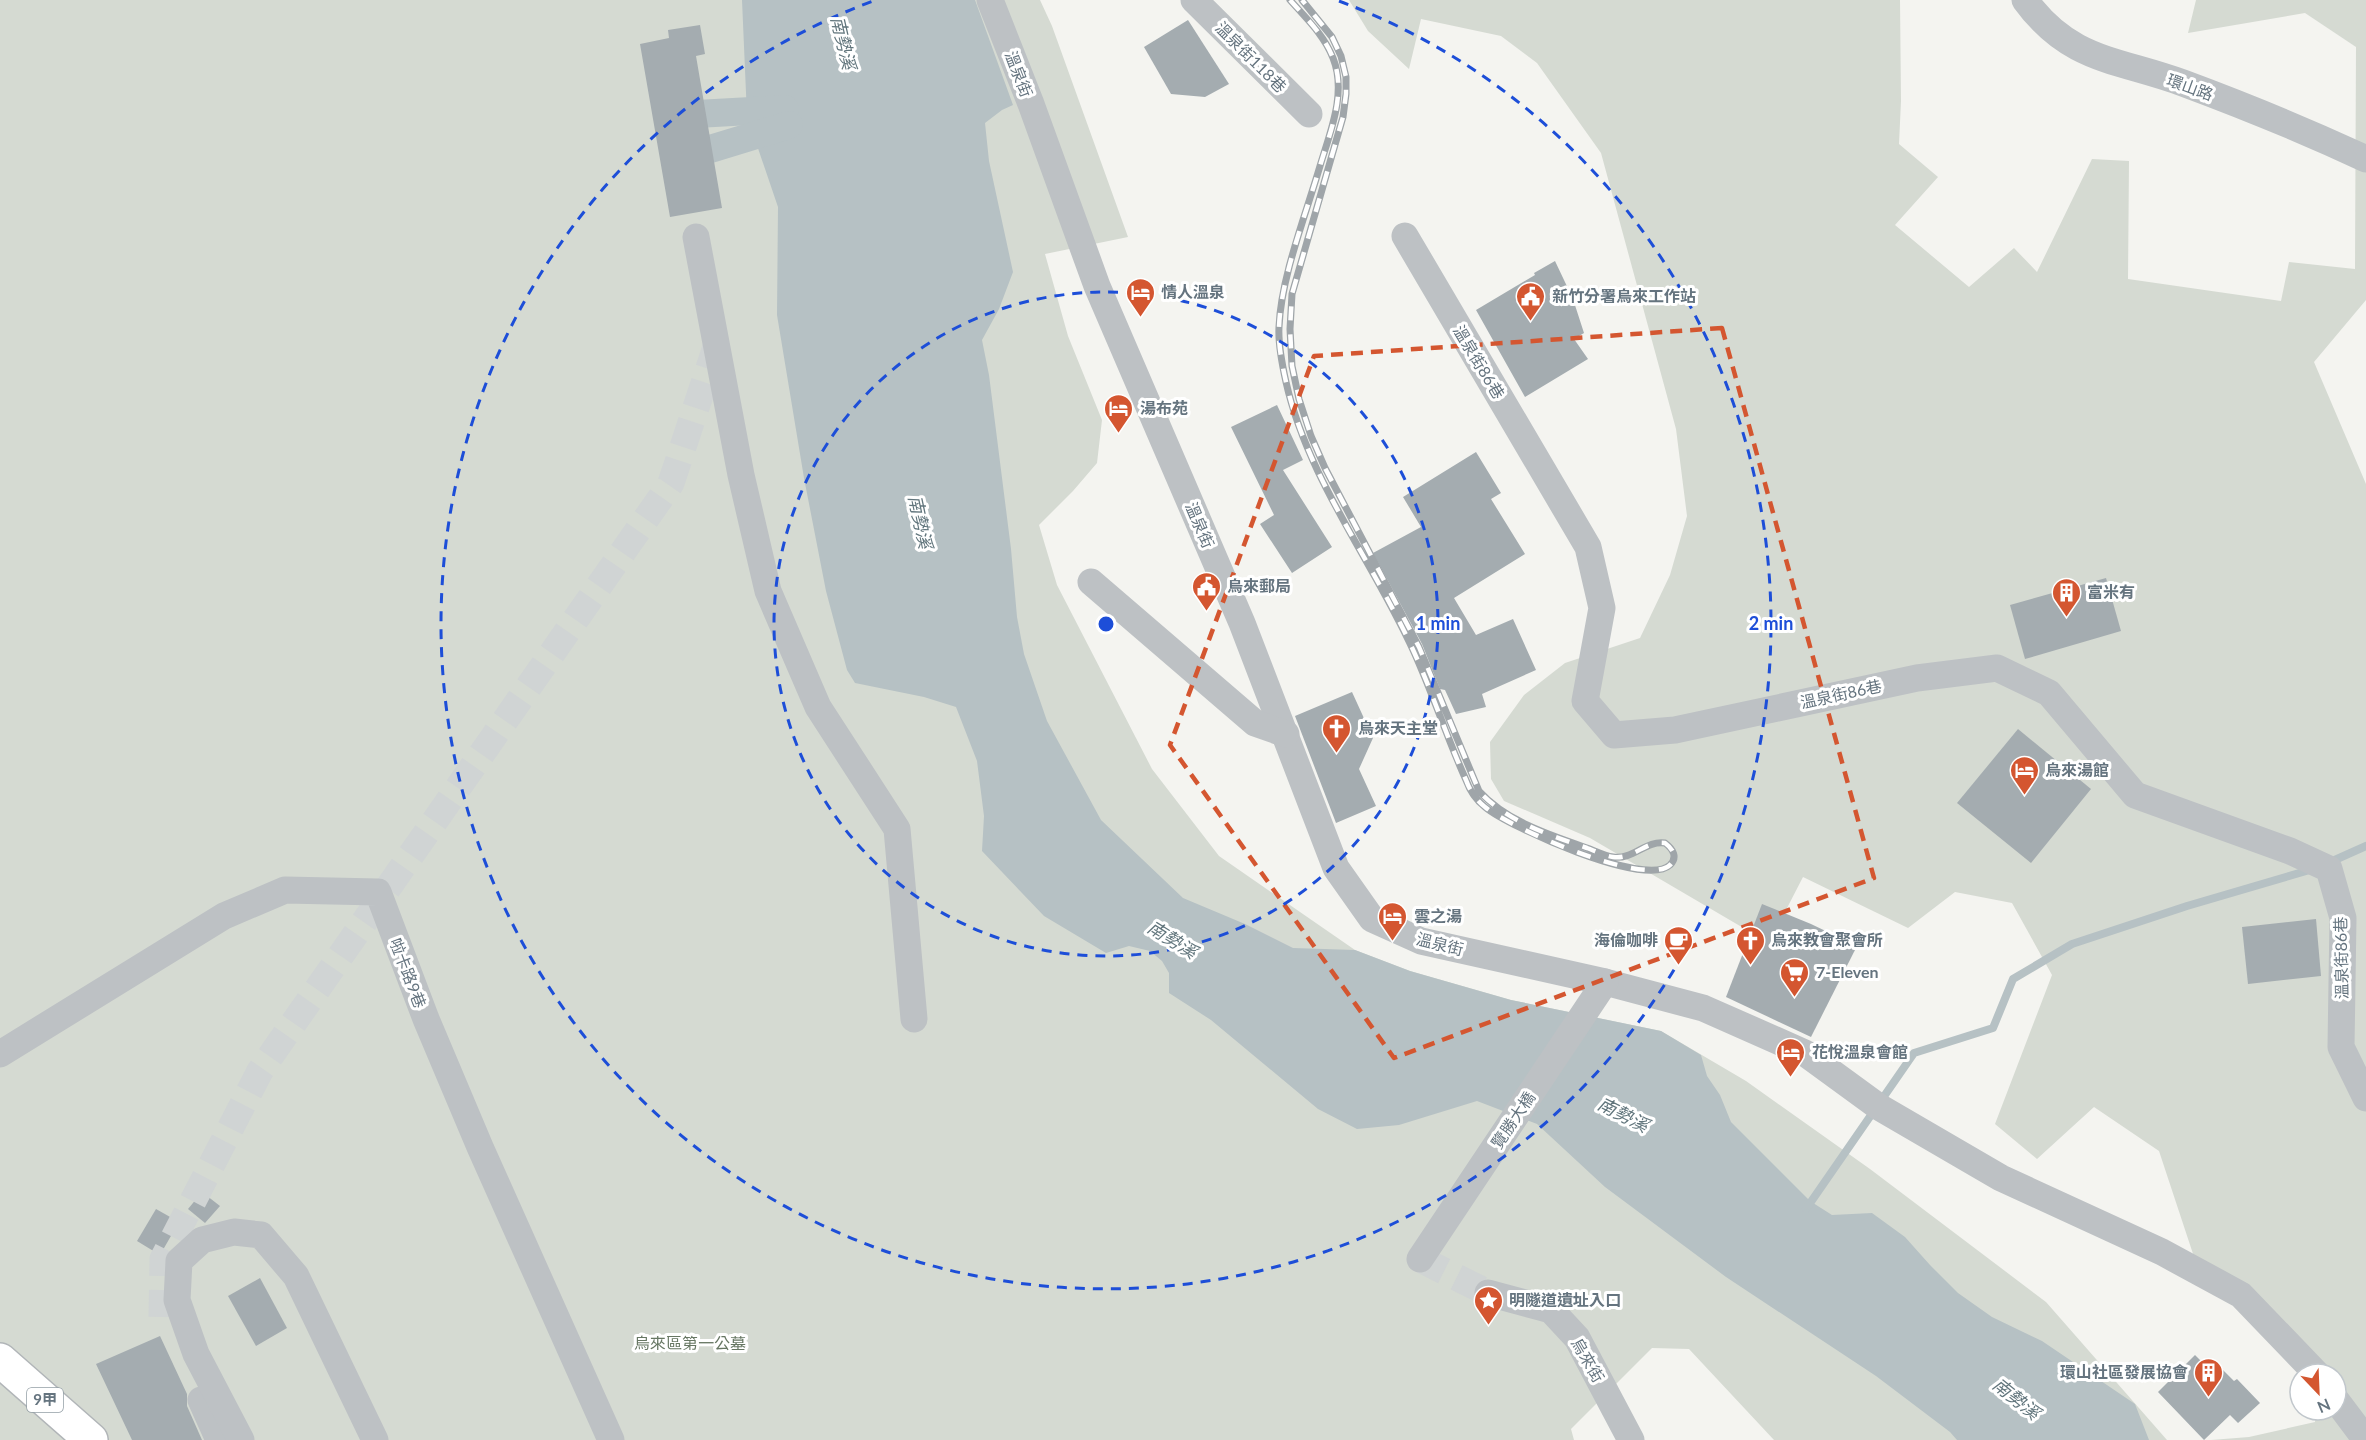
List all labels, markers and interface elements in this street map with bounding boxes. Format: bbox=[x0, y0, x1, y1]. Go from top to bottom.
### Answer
water label: 南勢溪 bbox=[827, 14, 861, 74]
street label: 溫泉街118巷 bbox=[1212, 17, 1291, 96]
street label: 溫泉街 bbox=[1002, 48, 1037, 100]
street label: 環山路 bbox=[2164, 69, 2216, 104]
hotel icon: 情人溫泉 bbox=[1124, 276, 1156, 318]
public building icon: 新竹分署烏來工作站 bbox=[1515, 280, 1547, 322]
place label: 情人溫泉 bbox=[1161, 282, 1225, 301]
place label: 新竹分署烏來工作站 bbox=[1552, 286, 1696, 305]
street label: 溫泉街86巷 bbox=[1450, 321, 1509, 402]
hotel icon: 湯布苑 bbox=[1103, 392, 1135, 434]
place label: 湯布苑 bbox=[1140, 398, 1188, 417]
water label: 南勢溪 bbox=[905, 493, 938, 553]
street label: 溫泉街 bbox=[1182, 499, 1219, 551]
public building icon: 烏來郵局 bbox=[1190, 570, 1222, 612]
place label: 烏來郵局 bbox=[1227, 576, 1291, 595]
building icon: 富米有 bbox=[2050, 576, 2082, 618]
place label: 富米有 bbox=[2087, 582, 2135, 601]
text: 1 min bbox=[1416, 612, 1460, 634]
text: 2 min bbox=[1749, 612, 1793, 634]
centre of rings bbox=[1096, 614, 1116, 634]
street label: 溫泉街86巷 bbox=[1799, 676, 1883, 711]
church icon: 烏來天主堂 bbox=[1321, 712, 1353, 754]
place label: 烏來天主堂 bbox=[1358, 718, 1438, 737]
hotel icon: 烏來湯館 bbox=[2008, 754, 2040, 796]
place label: 烏來湯館 bbox=[2045, 760, 2109, 779]
hotel icon: 雲之湯 bbox=[1377, 900, 1409, 942]
place label: 雲之湯 bbox=[1414, 906, 1462, 925]
water label: 南勢溪 bbox=[1144, 916, 1204, 964]
street label: 溫泉街86巷 bbox=[2330, 917, 2351, 999]
cafe icon: 海倫咖啡 bbox=[1663, 924, 1695, 966]
church icon: 烏來教會聚會所 bbox=[1734, 924, 1766, 966]
street label: 溫泉街 bbox=[1415, 928, 1466, 959]
place label: 海倫咖啡 bbox=[1594, 930, 1658, 949]
place label: 烏來教會聚會所 bbox=[1771, 930, 1883, 949]
street label: 啦卡路9巷 bbox=[386, 935, 430, 1010]
supermarket icon: 7-Eleven bbox=[1779, 956, 1811, 998]
place label: 7-Eleven bbox=[1816, 962, 1879, 981]
hotel icon: 花悅溫泉會館 bbox=[1775, 1036, 1807, 1078]
place label: 花悅溫泉會館 bbox=[1812, 1042, 1908, 1061]
street label: 覽勝大橋 bbox=[1487, 1088, 1538, 1152]
water label: 南勢溪 bbox=[1594, 1092, 1655, 1138]
place icon: 明隧道遺址入口 bbox=[1472, 1284, 1504, 1326]
place label: 明隧道遺址入口 bbox=[1509, 1290, 1621, 1309]
park label: 烏來區第一公墓 bbox=[634, 1333, 746, 1352]
street label: 烏來街 bbox=[1568, 1334, 1609, 1385]
building icon: 環山社區發展協會 bbox=[2193, 1356, 2225, 1398]
place label: 環山社區發展協會 bbox=[2060, 1362, 2188, 1381]
north arrow bbox=[2288, 1362, 2348, 1422]
water label: 南勢溪 bbox=[1989, 1373, 2047, 1426]
road number: 9甲 bbox=[27, 1388, 63, 1412]
text: N bbox=[2315, 1395, 2333, 1417]

